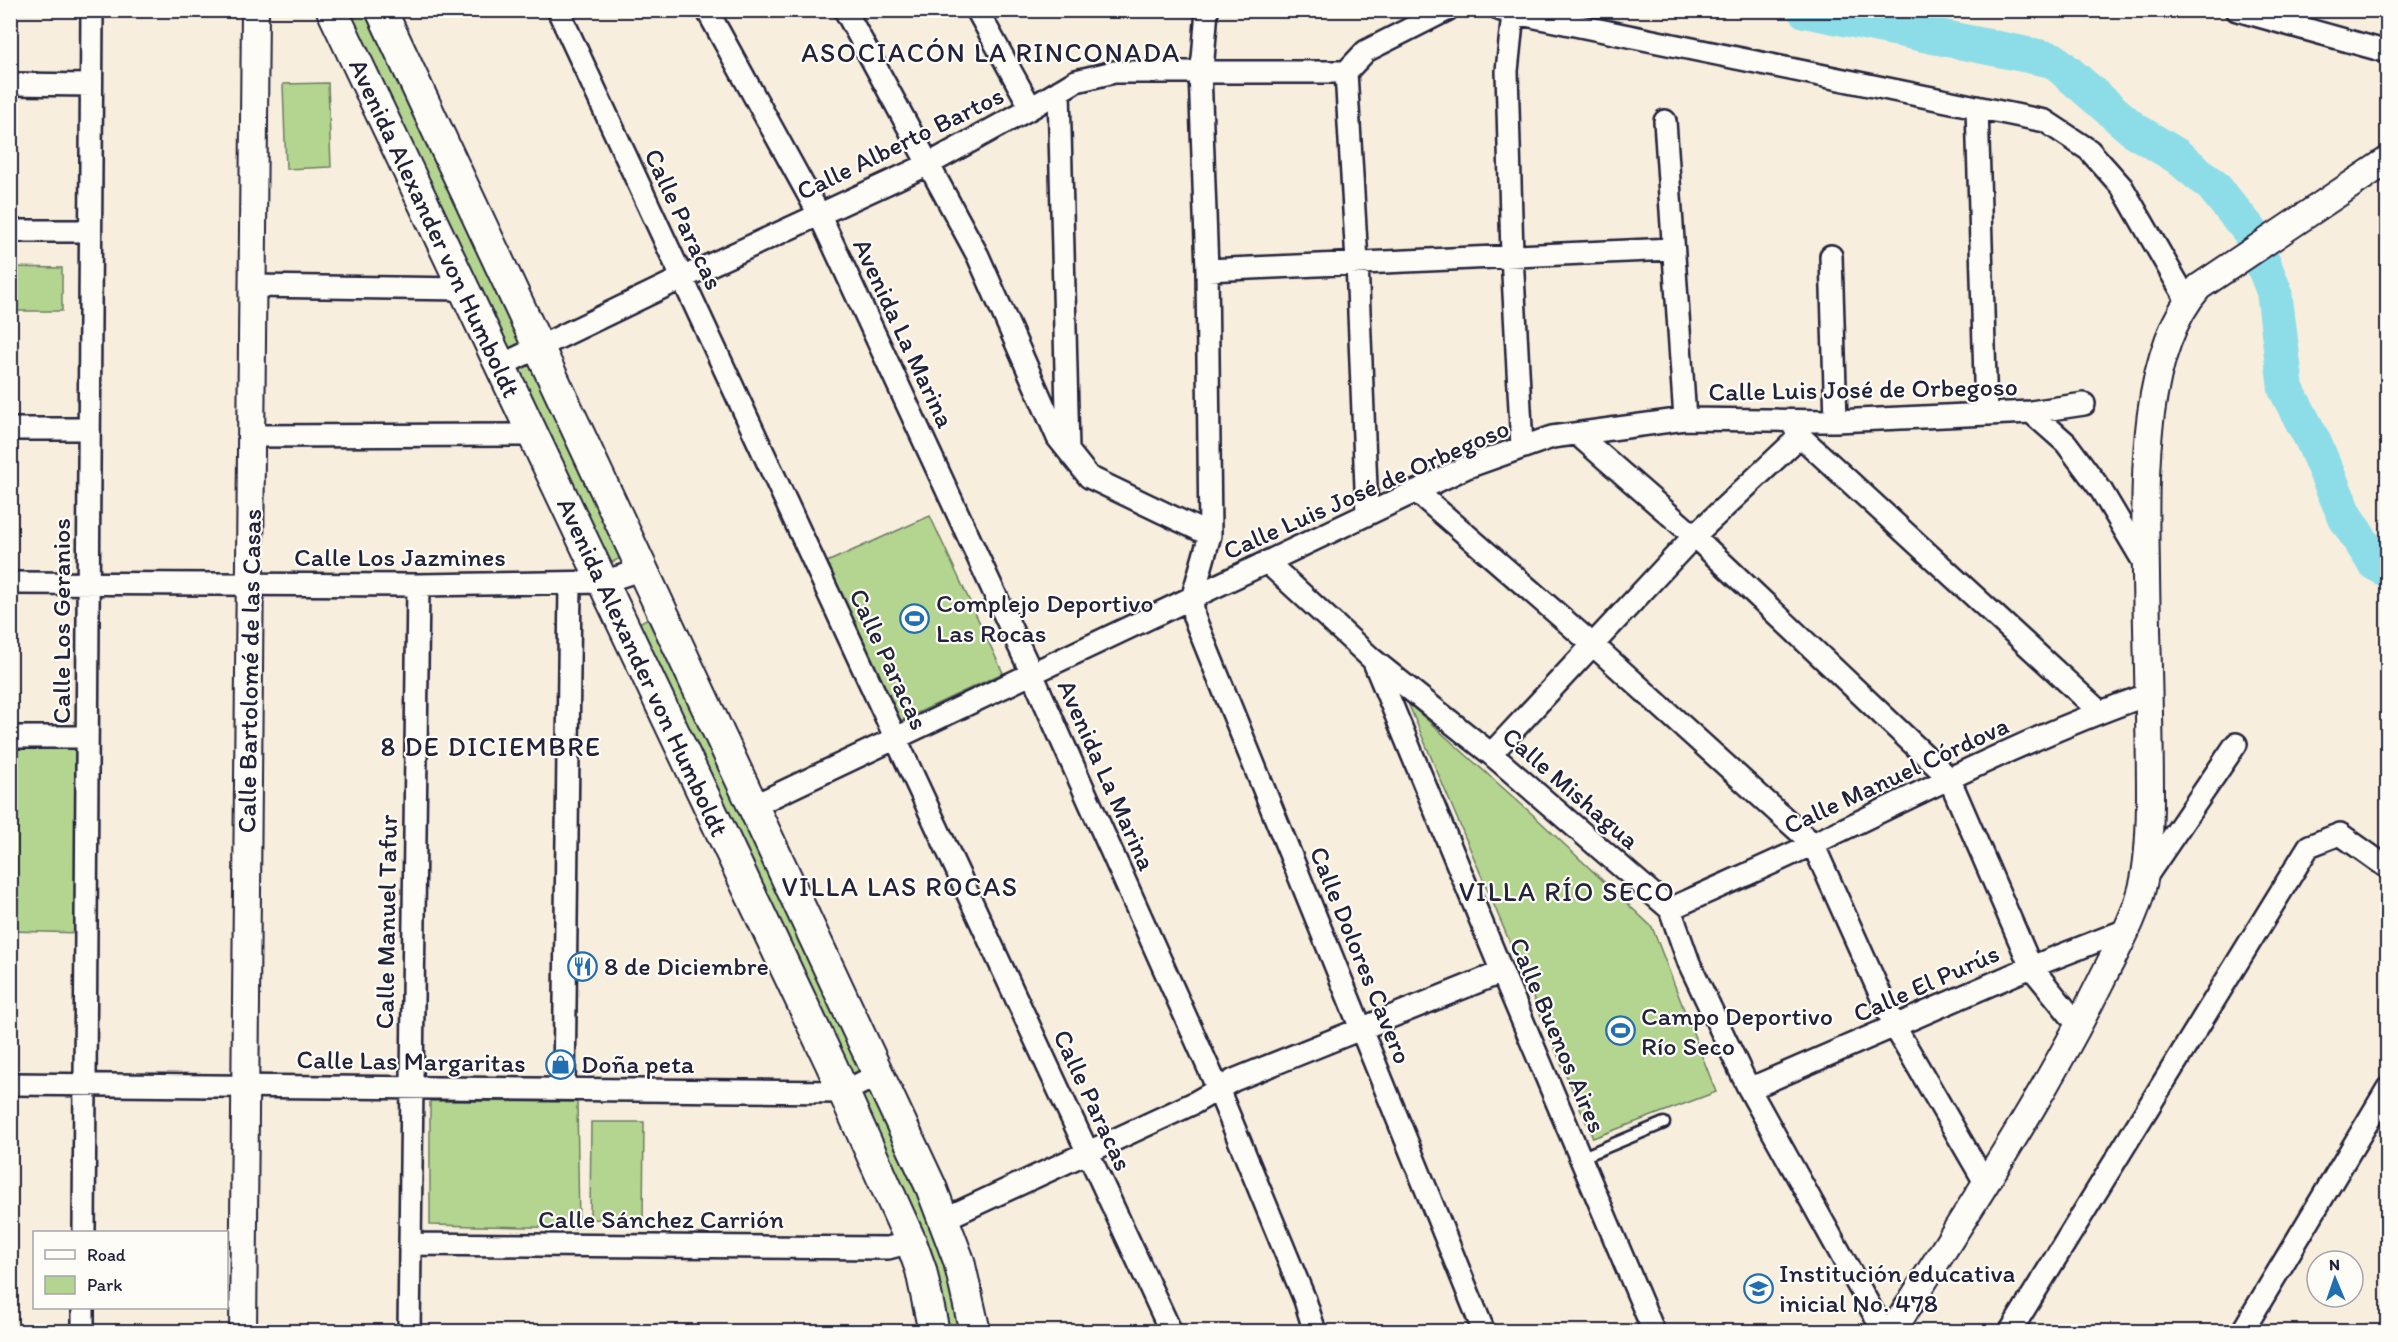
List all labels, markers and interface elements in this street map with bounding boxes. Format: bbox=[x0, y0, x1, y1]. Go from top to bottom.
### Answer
district label: ASOCIACÓN LA RINCONADA bbox=[801, 36, 1181, 69]
street label: Avenida Alexander von Humboldt bbox=[342, 53, 528, 403]
street label: Calle Alberto Bartos bbox=[791, 79, 1009, 207]
street label: Calle Paracas bbox=[637, 143, 731, 295]
street label: Avenida La Marina bbox=[846, 233, 962, 433]
street label: Calle Luis José de Orbegoso bbox=[1708, 370, 2018, 408]
street label: Calle Luis José de Orbegoso bbox=[1218, 411, 1514, 567]
street label: Avenida Alexander von Humboldt bbox=[550, 492, 736, 842]
street label: Calle Bartolomé de las Casas bbox=[230, 508, 268, 834]
street label: Calle Los Geranios bbox=[45, 518, 77, 724]
street label: Calle Los Jazmines bbox=[294, 541, 506, 573]
street label: Calle Paracas bbox=[842, 583, 936, 735]
place label: Complejo Deportivo Las Rocas bbox=[936, 587, 1154, 649]
sports icon: Complejo Deportivo Las Rocas bbox=[899, 602, 931, 634]
street label: Avenida La Marina bbox=[1051, 675, 1164, 876]
street label: Calle Manuel Córdova bbox=[1778, 709, 2014, 841]
street label: Calle Mishagua bbox=[1496, 720, 1646, 856]
district label: 8 DE DICIEMBRE bbox=[381, 730, 601, 763]
street label: Calle Manuel Tafur bbox=[368, 814, 404, 1030]
street label: Calle Dolores Cavero bbox=[1303, 842, 1419, 1068]
district label: VILLA LAS ROCAS bbox=[782, 870, 1018, 903]
district label: VILLA RÍO SECO bbox=[1459, 875, 1675, 908]
street label: Calle Buenos Aires bbox=[1502, 933, 1614, 1137]
street label: Calle El Purús bbox=[1848, 937, 2004, 1029]
restaurant icon: 8 de Diciembre bbox=[567, 950, 599, 982]
place label: 8 de Diciembre bbox=[604, 950, 769, 982]
place label: Campo Deportivo Río Seco bbox=[1641, 1000, 1833, 1062]
sports icon: Campo Deportivo Río Seco bbox=[1604, 1015, 1636, 1047]
street label: Calle Paracas bbox=[1046, 1024, 1140, 1176]
street label: Calle Las Margaritas bbox=[296, 1043, 526, 1079]
shop icon: Doña peta bbox=[544, 1048, 576, 1080]
place label: Doña peta bbox=[581, 1048, 695, 1080]
street label: Calle Sánchez Carrión bbox=[538, 1203, 784, 1235]
legend bbox=[33, 1231, 228, 1309]
text: Road bbox=[87, 1244, 126, 1266]
north arrow bbox=[2305, 1249, 2365, 1309]
text: N bbox=[2329, 1255, 2340, 1274]
place label: Institución educativa inicial No. 478 bbox=[1779, 1257, 2015, 1319]
school or university icon: Institución educativa inicial No. 478 bbox=[1742, 1272, 1774, 1304]
text: Park bbox=[87, 1274, 122, 1296]

